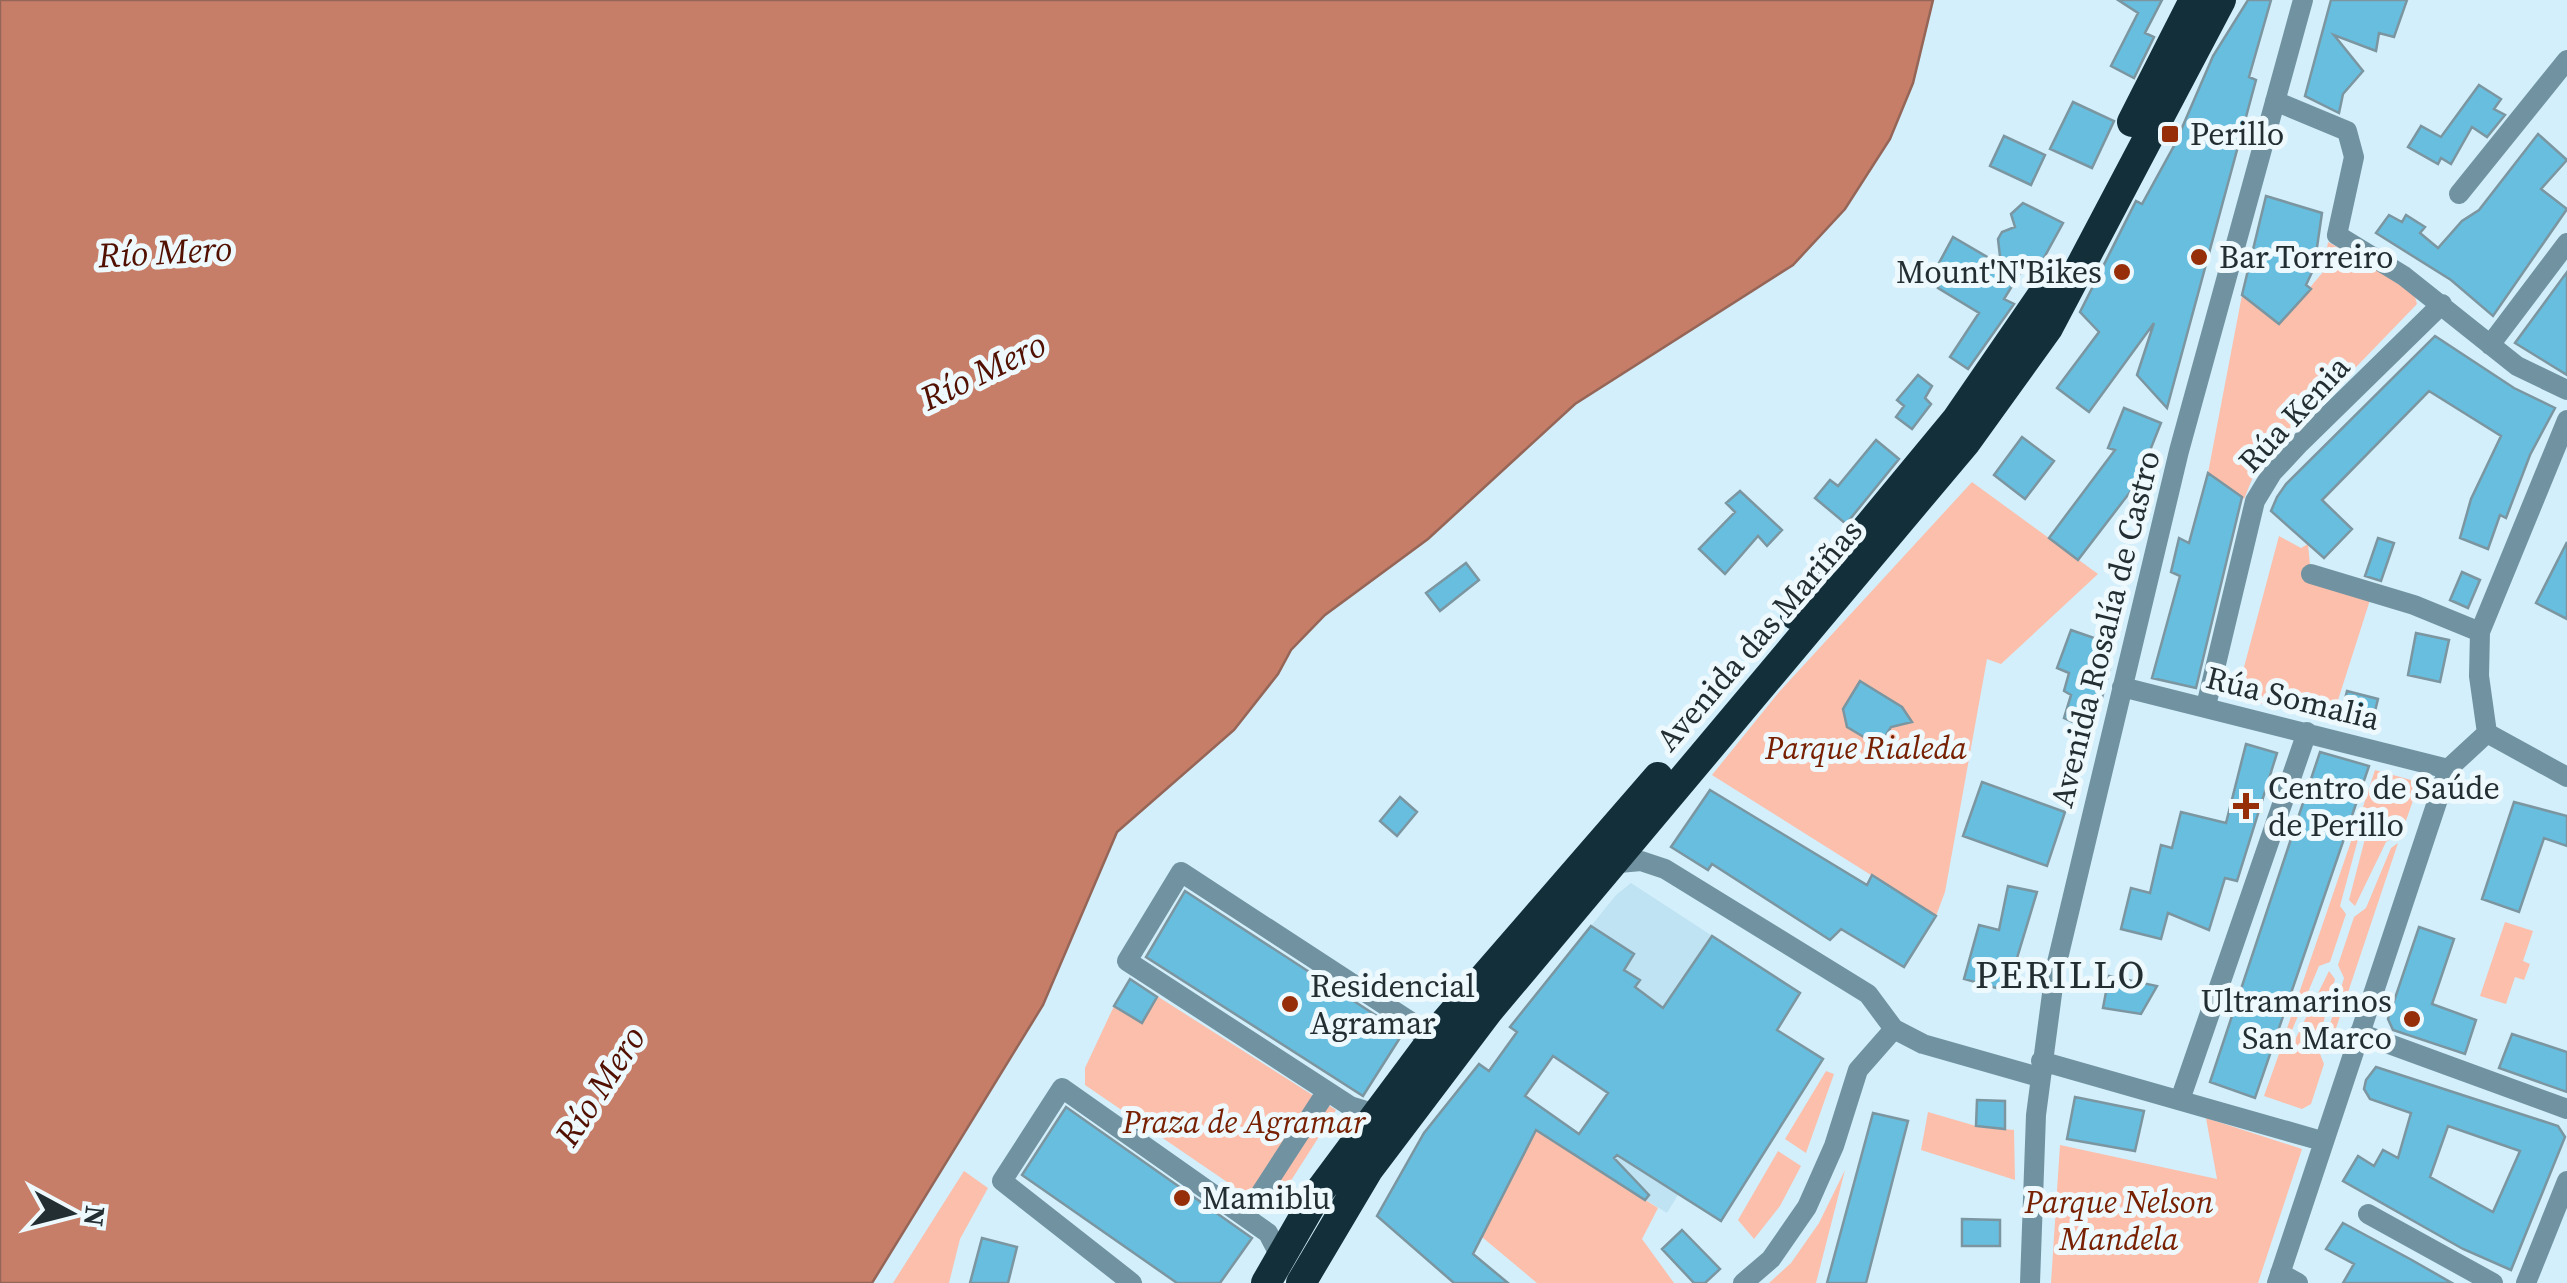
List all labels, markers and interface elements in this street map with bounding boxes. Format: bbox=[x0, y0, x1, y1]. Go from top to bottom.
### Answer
place label: Perillo bbox=[2190, 112, 2284, 156]
marker: Perillo bbox=[2159, 123, 2181, 145]
water label: Río Mero bbox=[96, 225, 233, 280]
place label: Bar Torreiro bbox=[2219, 235, 2394, 279]
marker: Bar Torreiro bbox=[2188, 246, 2210, 268]
place label: Mount'N'Bikes bbox=[1896, 250, 2102, 294]
marker: Mount'N'Bikes bbox=[2111, 261, 2133, 283]
water label: Río Mero bbox=[911, 320, 1054, 422]
street label: Rúa Kenia bbox=[2228, 345, 2360, 482]
street label: Avenida Rosalía de Castro bbox=[2039, 446, 2171, 812]
street label: Avenida das Mariñas bbox=[1646, 510, 1872, 760]
street label: Rúa Somalia bbox=[2202, 655, 2385, 741]
park label: Parque Rialeda bbox=[1764, 726, 1967, 770]
place label: Centro de Saúde de Perillo bbox=[2268, 766, 2500, 847]
marker: Centro de Saúde de Perillo bbox=[2233, 793, 2259, 819]
district label: PERILLO bbox=[1975, 949, 2147, 1001]
place label: Residencial Agramar bbox=[1310, 964, 1475, 1045]
place label: Ultramarinos San Marco bbox=[2201, 979, 2392, 1060]
marker: Residencial Agramar bbox=[1279, 993, 1301, 1015]
marker: Ultramarinos San Marco bbox=[2401, 1008, 2423, 1030]
water label: Río Mero bbox=[543, 1017, 657, 1156]
park label: Praza de Agramar bbox=[1122, 1100, 1367, 1144]
north arrow bbox=[20, 1163, 120, 1263]
place label: Mamiblu bbox=[1202, 1176, 1331, 1220]
park label: Parque Nelson Mandela bbox=[2024, 1180, 2213, 1261]
marker: Mamiblu bbox=[1171, 1187, 1193, 1209]
text: N bbox=[75, 1204, 115, 1228]

